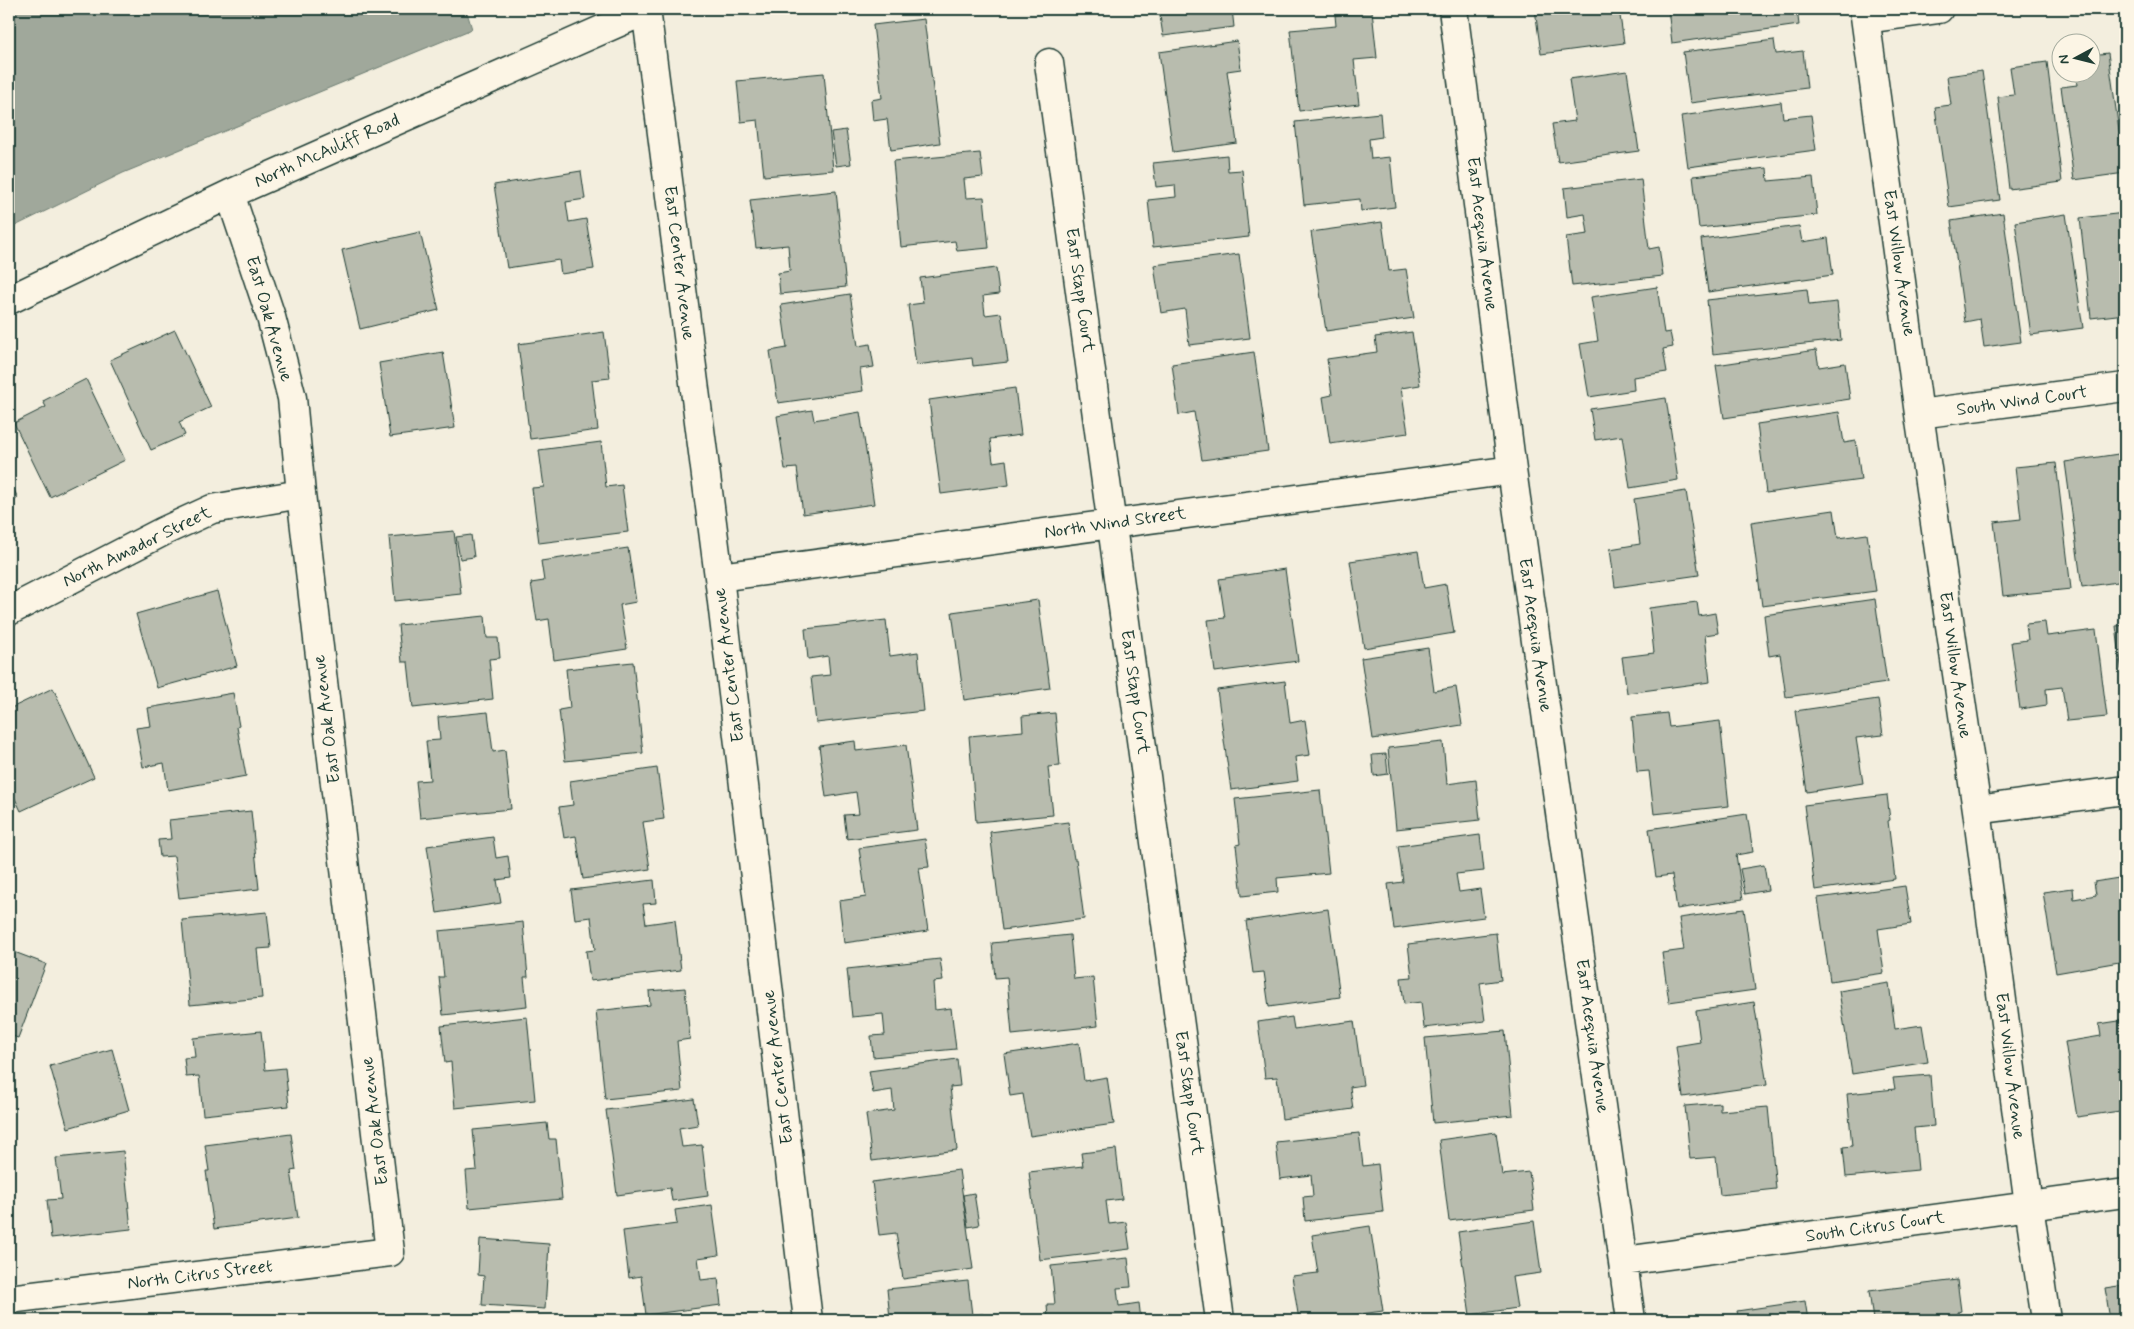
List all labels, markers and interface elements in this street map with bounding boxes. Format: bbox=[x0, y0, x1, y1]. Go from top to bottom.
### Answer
north arrow bbox=[2052, 32, 2102, 82]
text: N bbox=[2055, 54, 2074, 65]
street label: North McAuliff Road bbox=[250, 108, 404, 194]
street label: East Acequia Avenue bbox=[1461, 156, 1503, 312]
street label: East Center Avenue bbox=[658, 184, 700, 342]
street label: East Willow Avenue bbox=[1877, 188, 1921, 338]
street label: East Stapp Court bbox=[1059, 226, 1101, 354]
street label: East Oak Avenue bbox=[240, 253, 298, 385]
street label: South Wind Court bbox=[1955, 380, 2089, 422]
street label: North Amador Street bbox=[59, 500, 216, 593]
street label: North Wind Street bbox=[1043, 501, 1188, 545]
street label: East Acequia Avenue bbox=[1512, 556, 1558, 714]
street label: East Center Avenue bbox=[708, 586, 750, 744]
street label: East Willow Avenue bbox=[1933, 590, 1977, 740]
street label: East Stapp Court bbox=[1114, 628, 1156, 756]
street label: East Oak Avenue bbox=[307, 653, 347, 785]
street label: East Acequia Avenue bbox=[1569, 957, 1615, 1115]
street label: East Center Avenue bbox=[757, 988, 799, 1146]
street label: East Willow Avenue bbox=[1989, 991, 2031, 1141]
street label: East Stapp Court bbox=[1168, 1029, 1210, 1157]
street label: East Oak Avenue bbox=[355, 1055, 395, 1187]
street label: South Citrus Court bbox=[1804, 1205, 1946, 1249]
street label: North Citrus Street bbox=[126, 1254, 274, 1296]

